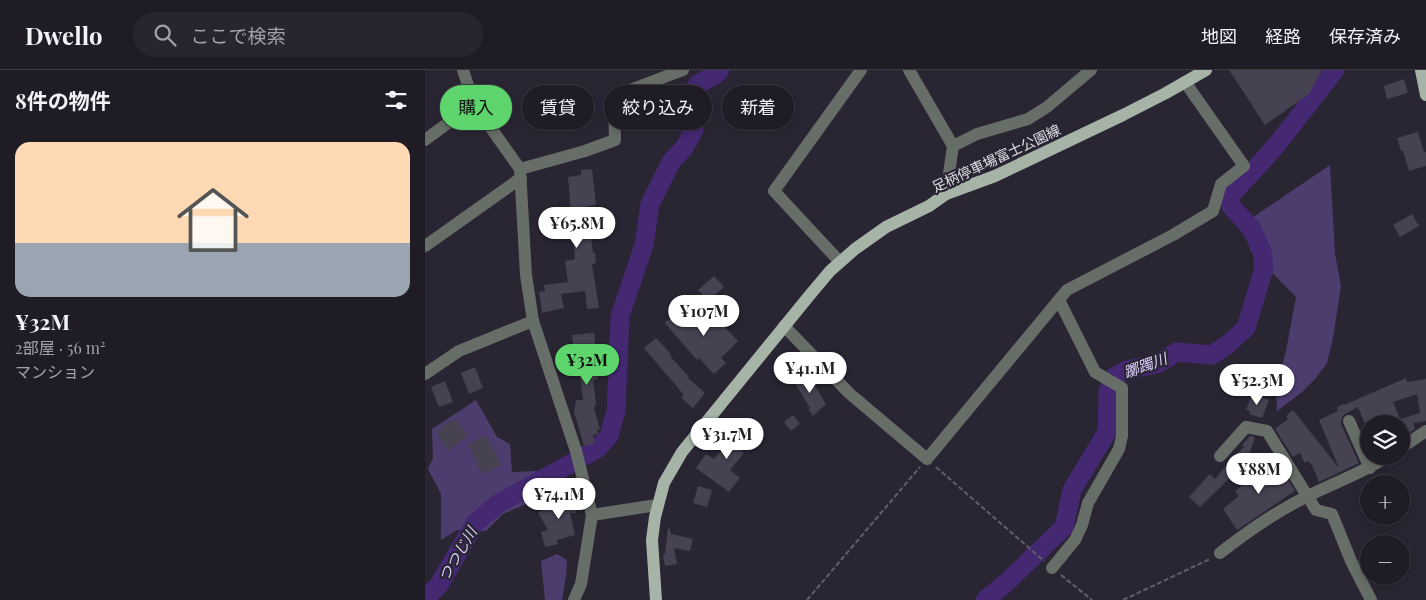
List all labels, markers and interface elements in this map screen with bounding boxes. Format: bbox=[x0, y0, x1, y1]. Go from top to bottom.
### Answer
search box bbox=[133, 12, 483, 57]
text: Dwello bbox=[25, 19, 103, 51]
icon: search bbox=[151, 21, 179, 49]
text: ここで検索 bbox=[191, 22, 286, 48]
text: 地図 bbox=[1201, 24, 1237, 48]
text: 経路 bbox=[1265, 24, 1301, 48]
text: 保存済み bbox=[1329, 24, 1401, 48]
chip: 購入 bbox=[440, 85, 512, 130]
chip: 賃貸 bbox=[522, 85, 594, 130]
chip: 絞り込み bbox=[604, 85, 712, 130]
chip: 新着 bbox=[722, 85, 794, 130]
text: 8件の物件 bbox=[15, 86, 111, 114]
icon: filters bbox=[382, 86, 410, 114]
street label: 足柄停車場富士公園線 bbox=[929, 120, 1063, 196]
icon: home bbox=[168, 175, 258, 265]
pin: ¥65.8M bbox=[536, 206, 618, 249]
text: ¥65.8M bbox=[549, 212, 605, 233]
pin: ¥107M bbox=[669, 294, 739, 337]
text: ¥107M bbox=[679, 300, 729, 321]
text: ¥32M bbox=[15, 307, 70, 335]
text: 2部屋 · 56 m² bbox=[15, 337, 105, 358]
pin: ¥32M bbox=[557, 344, 617, 386]
water label: 躑躅川 bbox=[1120, 347, 1171, 382]
text: ¥32M bbox=[566, 349, 608, 370]
pin: ¥41.1M bbox=[769, 352, 851, 394]
text: ¥41.1M bbox=[785, 357, 835, 378]
text: マンション bbox=[15, 361, 95, 382]
pin: ¥52.3M bbox=[1216, 364, 1298, 406]
text: ¥52.3M bbox=[1230, 369, 1284, 390]
map controls bbox=[1360, 415, 1410, 585]
button: layers bbox=[1360, 415, 1410, 465]
pin: ¥31.7M bbox=[686, 418, 768, 460]
text: ¥31.7M bbox=[702, 423, 752, 444]
pin: ¥88M bbox=[1229, 452, 1289, 495]
text: ¥88M bbox=[1237, 458, 1281, 479]
button: + bbox=[1360, 475, 1410, 525]
pin: ¥74.1M bbox=[518, 478, 600, 520]
text: ¥74.1M bbox=[533, 483, 585, 504]
water label: つつじ川 bbox=[433, 521, 482, 585]
button: − bbox=[1360, 535, 1410, 585]

